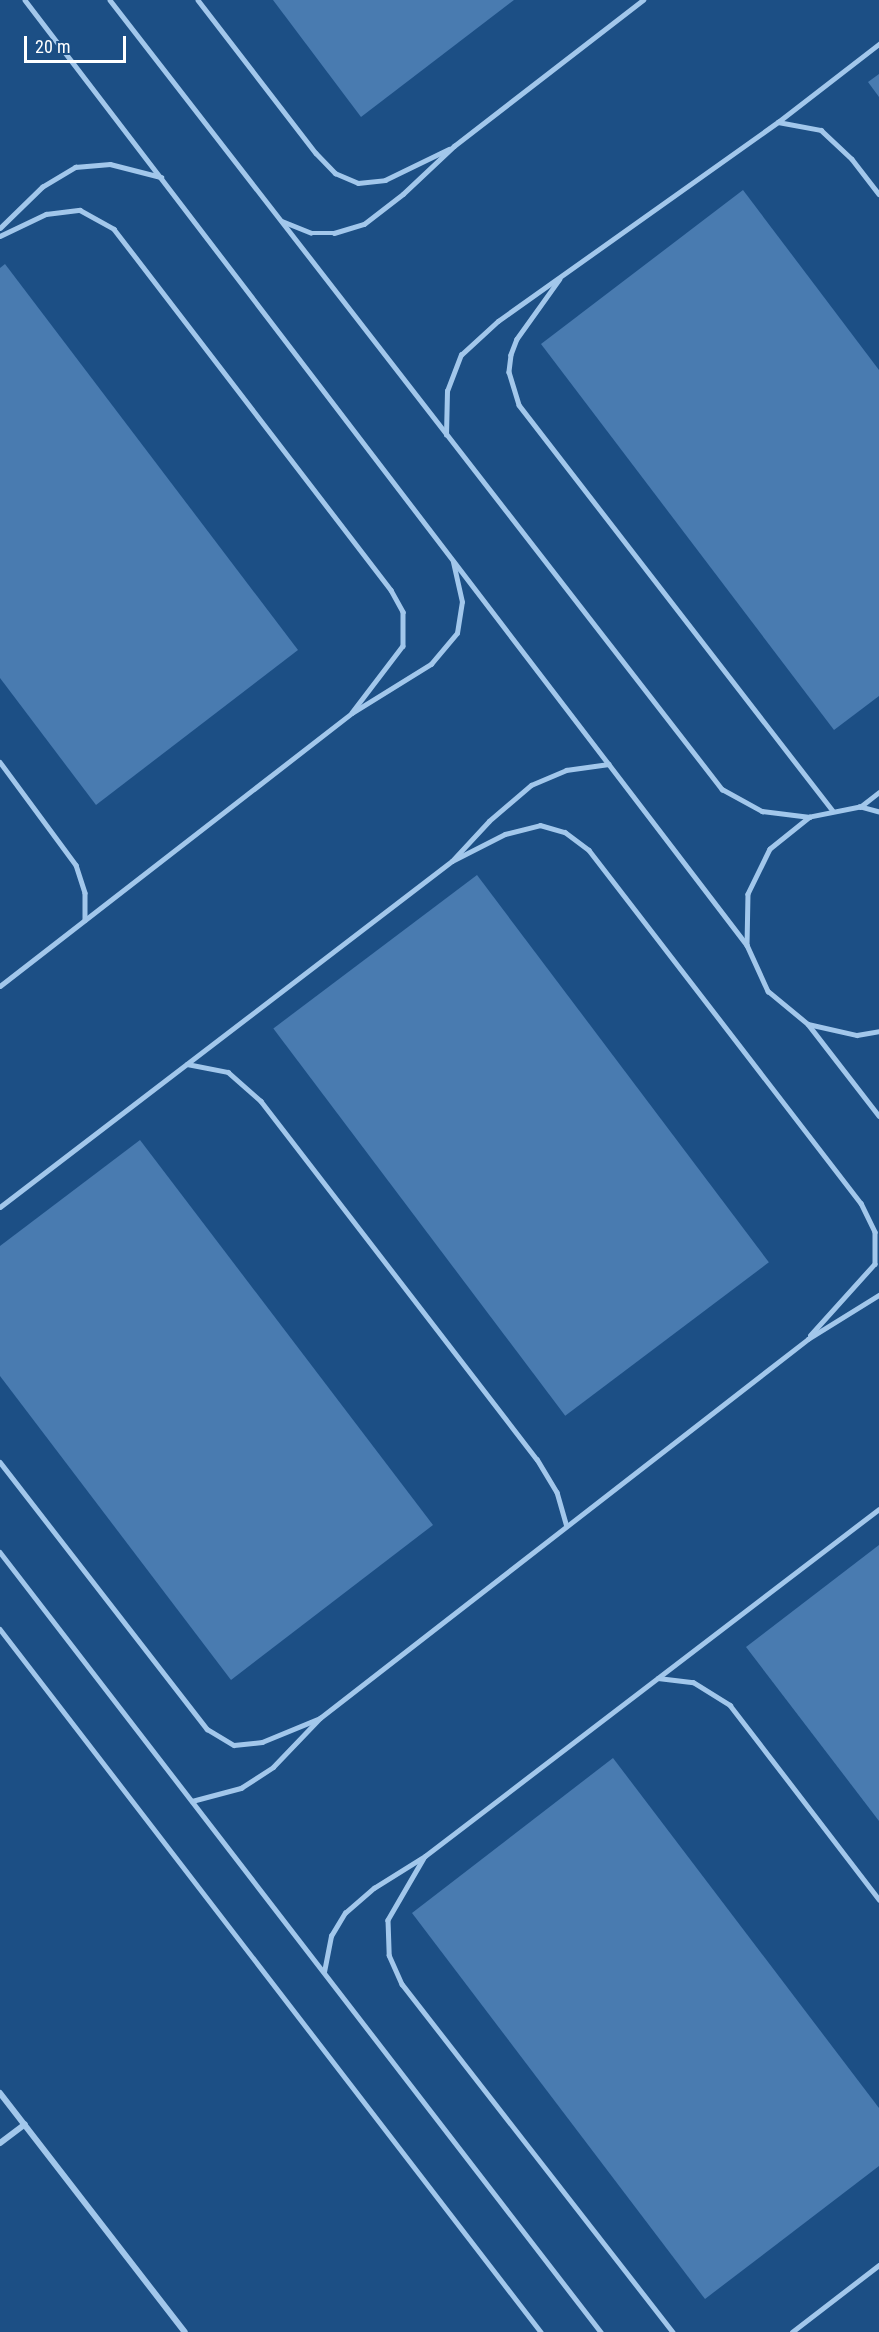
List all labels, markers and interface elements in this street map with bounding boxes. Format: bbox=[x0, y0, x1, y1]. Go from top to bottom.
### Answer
scale bar bbox=[27, 24, 129, 62]
text: 20 m bbox=[35, 36, 70, 57]

